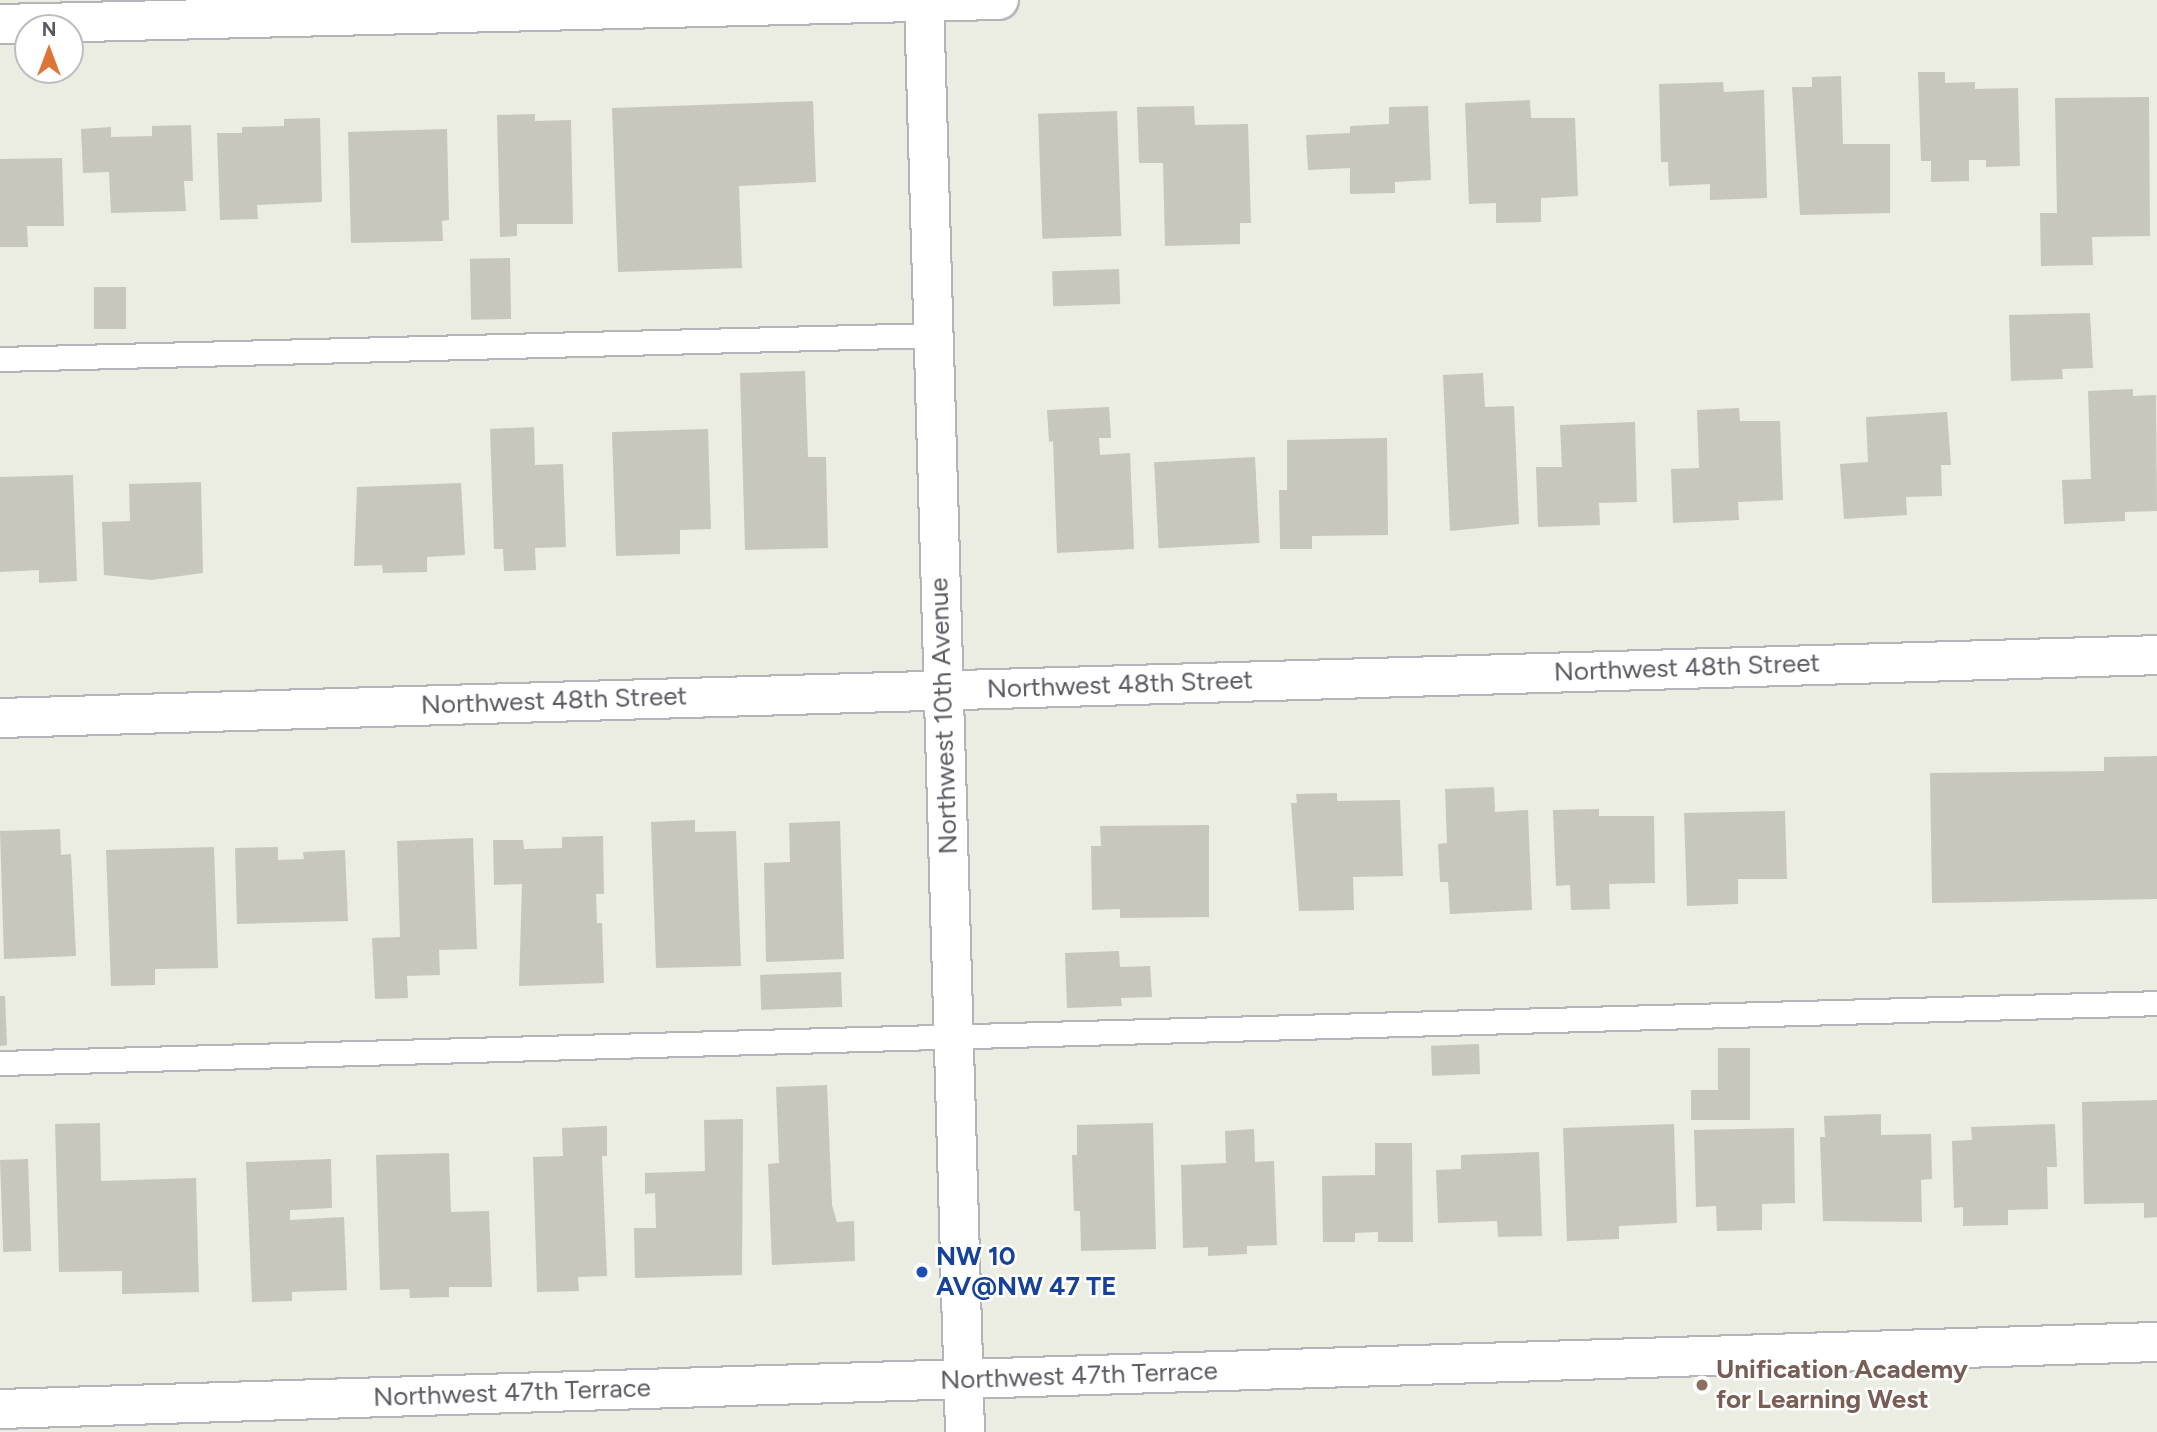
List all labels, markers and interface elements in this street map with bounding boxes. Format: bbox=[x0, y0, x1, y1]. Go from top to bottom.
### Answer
north arrow bbox=[14, 14, 84, 84]
text: N bbox=[42, 18, 56, 41]
street label: Northwest 10th Avenue bbox=[924, 577, 964, 855]
street label: Northwest 48th Street bbox=[1553, 648, 1821, 688]
street label: Northwest 48th Street bbox=[986, 665, 1254, 705]
street label: Northwest 48th Street bbox=[420, 681, 688, 721]
place label: NW 10 AV@NW 47 TE bbox=[936, 1241, 1117, 1302]
marker: NW 10 AV@NW 47 TE bbox=[914, 1264, 930, 1280]
place label: Unification Academy for Learning West bbox=[1716, 1354, 1968, 1416]
street label: Northwest 47th Terrace bbox=[940, 1356, 1218, 1396]
street label: Northwest 47th Terrace bbox=[373, 1373, 651, 1413]
marker: Unification Academy for Learning West bbox=[1694, 1377, 1710, 1393]

